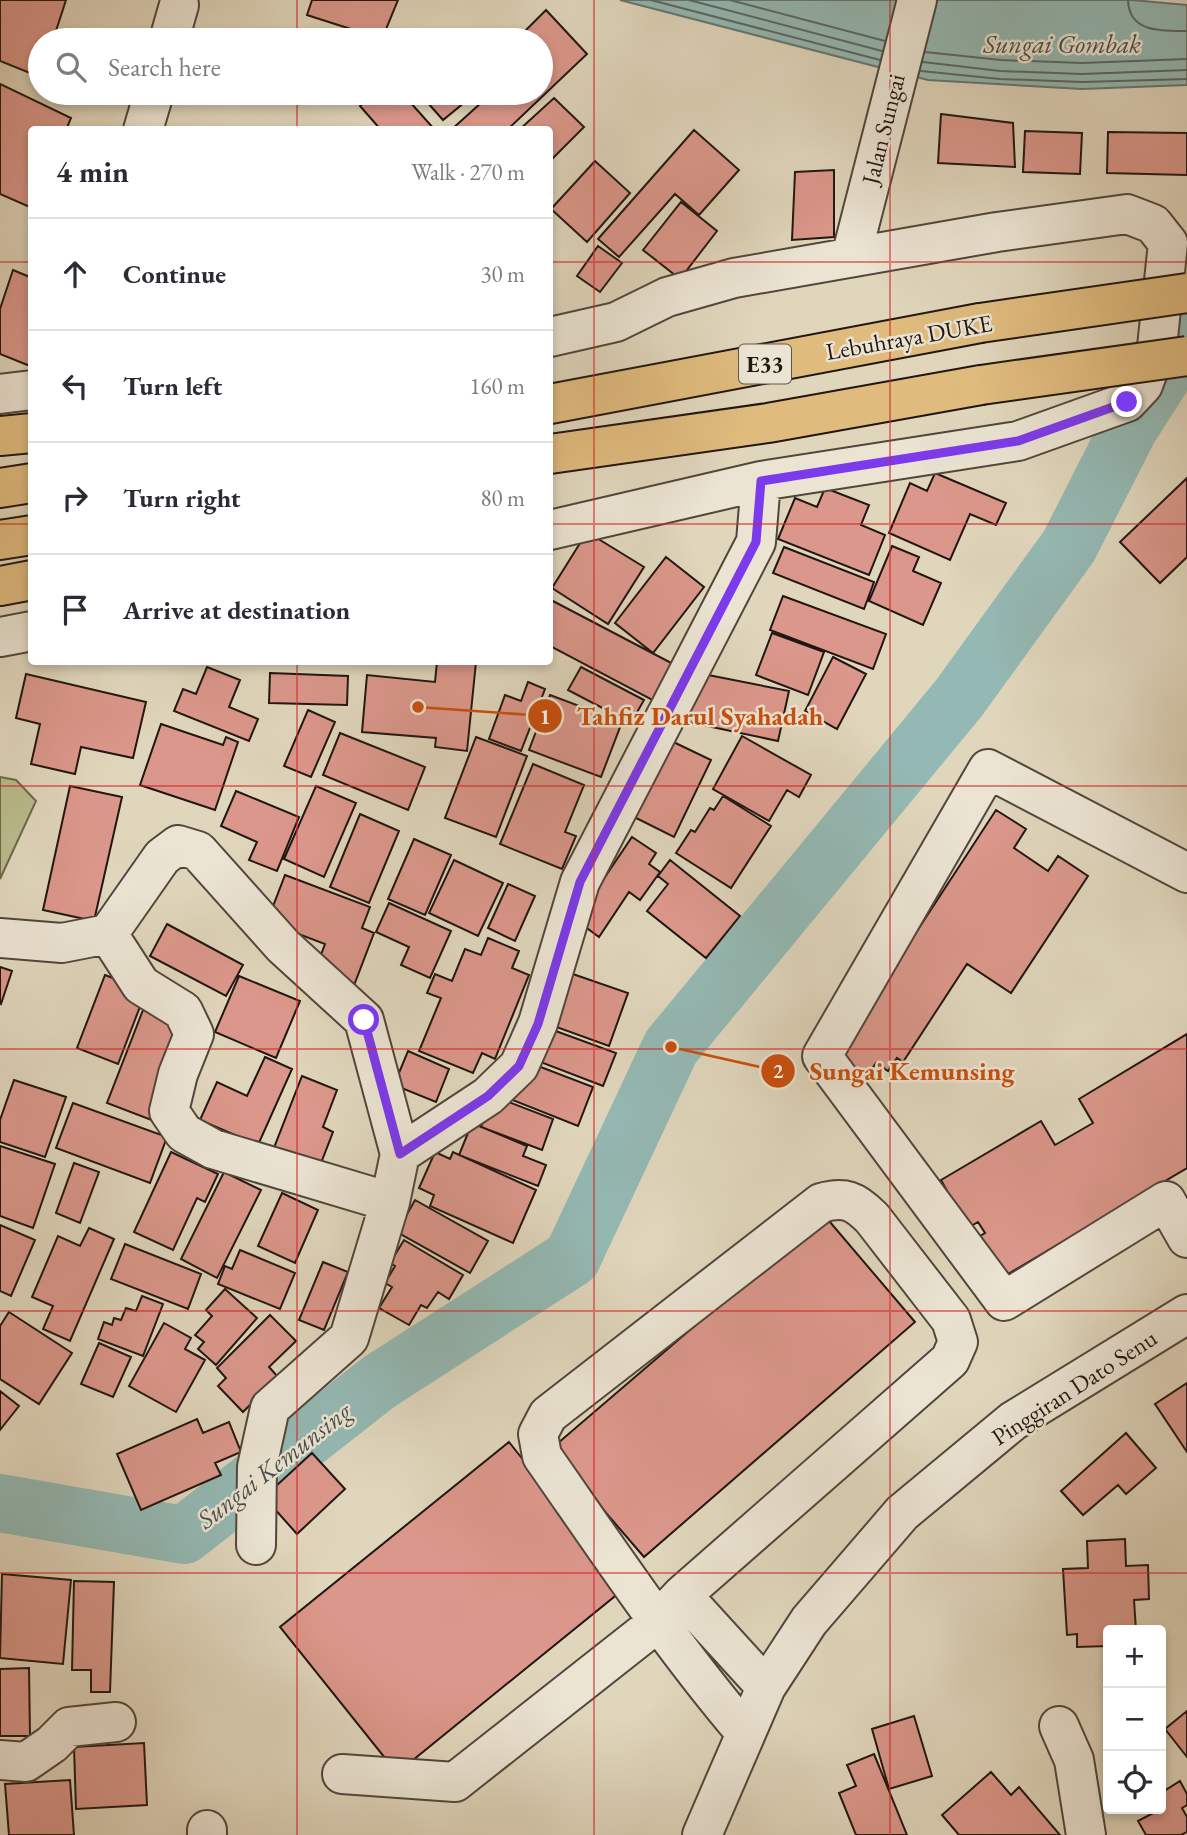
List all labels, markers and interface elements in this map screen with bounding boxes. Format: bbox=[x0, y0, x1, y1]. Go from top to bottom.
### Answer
water label: Sungai Gombak bbox=[982, 27, 1141, 61]
search box bbox=[28, 28, 553, 105]
icon: search bbox=[52, 48, 90, 86]
text: Search here bbox=[108, 50, 221, 84]
street label: Jalan Sungai bbox=[854, 70, 912, 189]
text: 4 min bbox=[56, 152, 129, 191]
text: Walk · 270 m bbox=[411, 157, 525, 187]
icon: ahead bbox=[56, 255, 94, 293]
text: Continue bbox=[123, 257, 226, 291]
text: 30 m bbox=[480, 259, 525, 289]
street label: Lebuhraya DUKE bbox=[823, 307, 995, 367]
road number: E33 bbox=[739, 344, 791, 384]
icon: left bbox=[56, 367, 94, 405]
text: Turn left bbox=[123, 369, 222, 403]
text: 160 m bbox=[469, 371, 525, 401]
route end bbox=[1111, 386, 1142, 417]
icon: right bbox=[56, 479, 94, 517]
text: Turn right bbox=[123, 481, 241, 515]
text: 80 m bbox=[480, 483, 525, 513]
icon: arrive bbox=[56, 591, 94, 629]
text: Arrive at destination bbox=[123, 593, 350, 627]
callout: Tahfiz Darul Syahadah bbox=[528, 693, 837, 740]
text: Tahfiz Darul Syahadah bbox=[577, 699, 824, 733]
text: 1 bbox=[539, 703, 551, 730]
route start bbox=[348, 1004, 379, 1035]
callout: Sungai Kemunsing bbox=[761, 1047, 1029, 1094]
text: Sungai Kemunsing bbox=[809, 1054, 1016, 1088]
text: 2 bbox=[772, 1057, 784, 1084]
street label: Pinggiran Dato Senu bbox=[985, 1322, 1163, 1452]
water label: Sungai Kemunsing bbox=[189, 1393, 359, 1537]
map controls bbox=[1103, 1625, 1166, 1814]
button: + bbox=[1103, 1625, 1166, 1688]
button: − bbox=[1103, 1688, 1166, 1751]
button: locate bbox=[1103, 1751, 1166, 1814]

